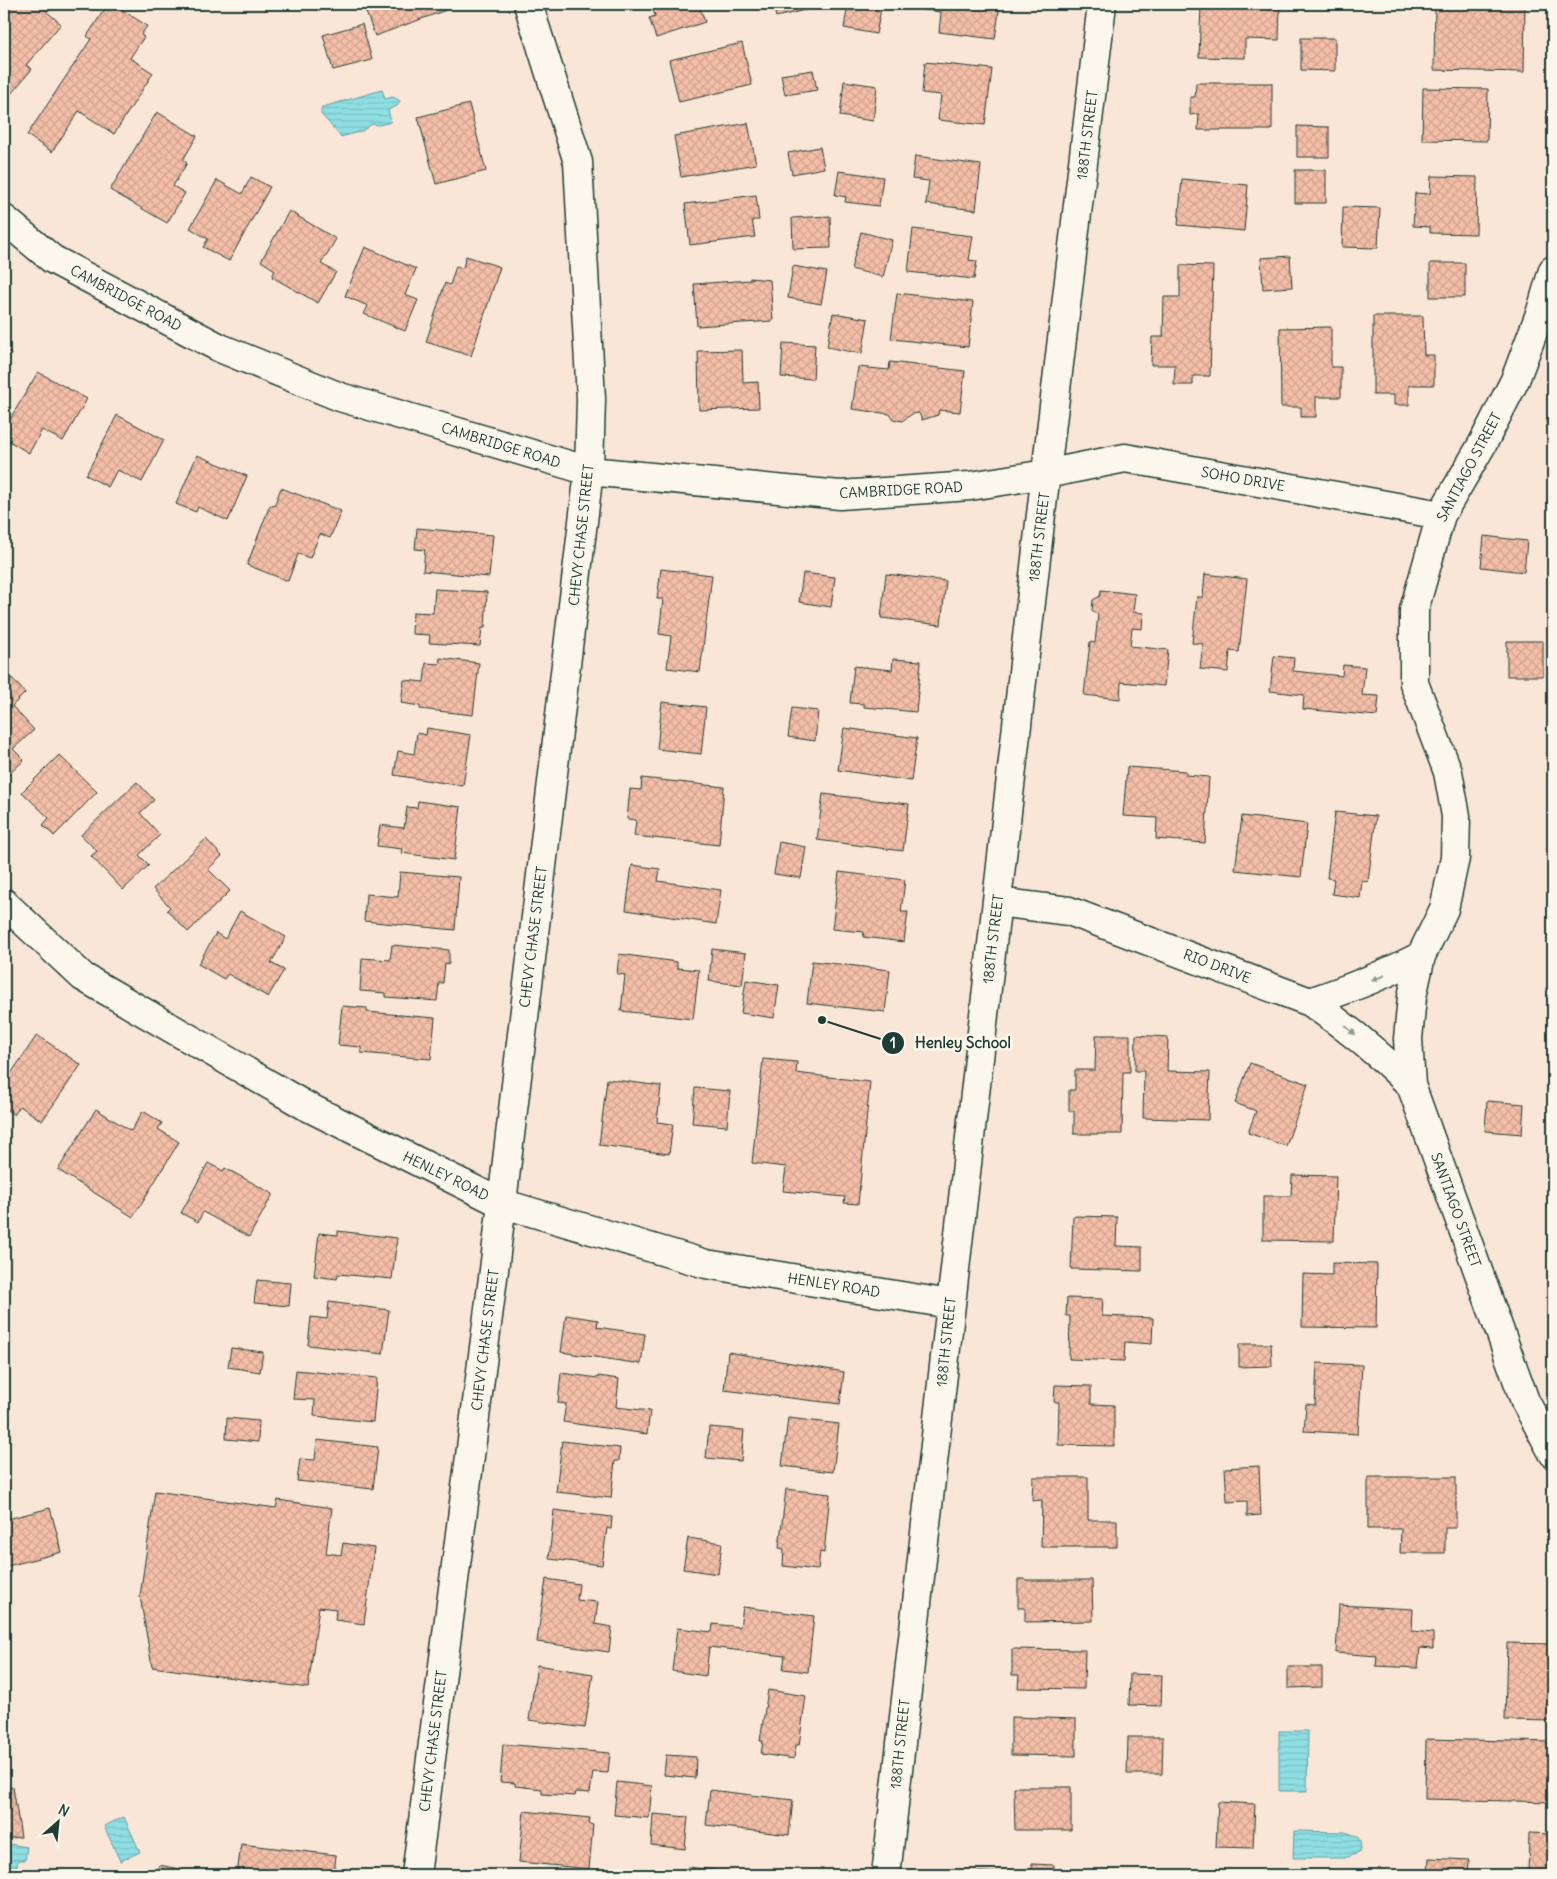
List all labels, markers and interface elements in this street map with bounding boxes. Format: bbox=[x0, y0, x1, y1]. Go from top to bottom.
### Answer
street label: 188TH STREET bbox=[1073, 89, 1101, 181]
street label: CAMBRIDGE ROAD bbox=[67, 261, 185, 335]
street label: SANTIAGO STREET bbox=[1433, 409, 1505, 525]
street label: CAMBRIDGE ROAD bbox=[439, 418, 563, 472]
street label: CHEVY CHASE STREET bbox=[565, 463, 597, 607]
street label: SOHO DRIVE bbox=[1200, 463, 1286, 495]
street label: CAMBRIDGE ROAD bbox=[839, 478, 963, 502]
street label: 188TH STREET bbox=[1025, 491, 1053, 583]
street label: CHEVY CHASE STREET bbox=[515, 865, 551, 1009]
street label: 188TH STREET bbox=[979, 893, 1007, 985]
street label: RIO DRIVE bbox=[1181, 945, 1253, 987]
one-way arrow bbox=[1370, 975, 1385, 982]
one-way arrow bbox=[1343, 1024, 1356, 1035]
callout: Henley School bbox=[880, 1028, 1021, 1058]
text: 1 bbox=[890, 1033, 896, 1052]
text: Henley School bbox=[915, 1033, 1011, 1053]
street label: HENLEY ROAD bbox=[400, 1147, 492, 1205]
street label: SANTIAGO STREET bbox=[1427, 1150, 1485, 1270]
street label: CHEVY CHASE STREET bbox=[467, 1268, 503, 1412]
street label: HENLEY ROAD bbox=[786, 1269, 882, 1301]
street label: 188TH STREET bbox=[932, 1296, 960, 1388]
street label: CHEVY CHASE STREET bbox=[415, 1669, 451, 1813]
street label: 188TH STREET bbox=[886, 1698, 914, 1790]
north arrow bbox=[32, 1796, 82, 1846]
text: N bbox=[56, 1800, 72, 1821]

